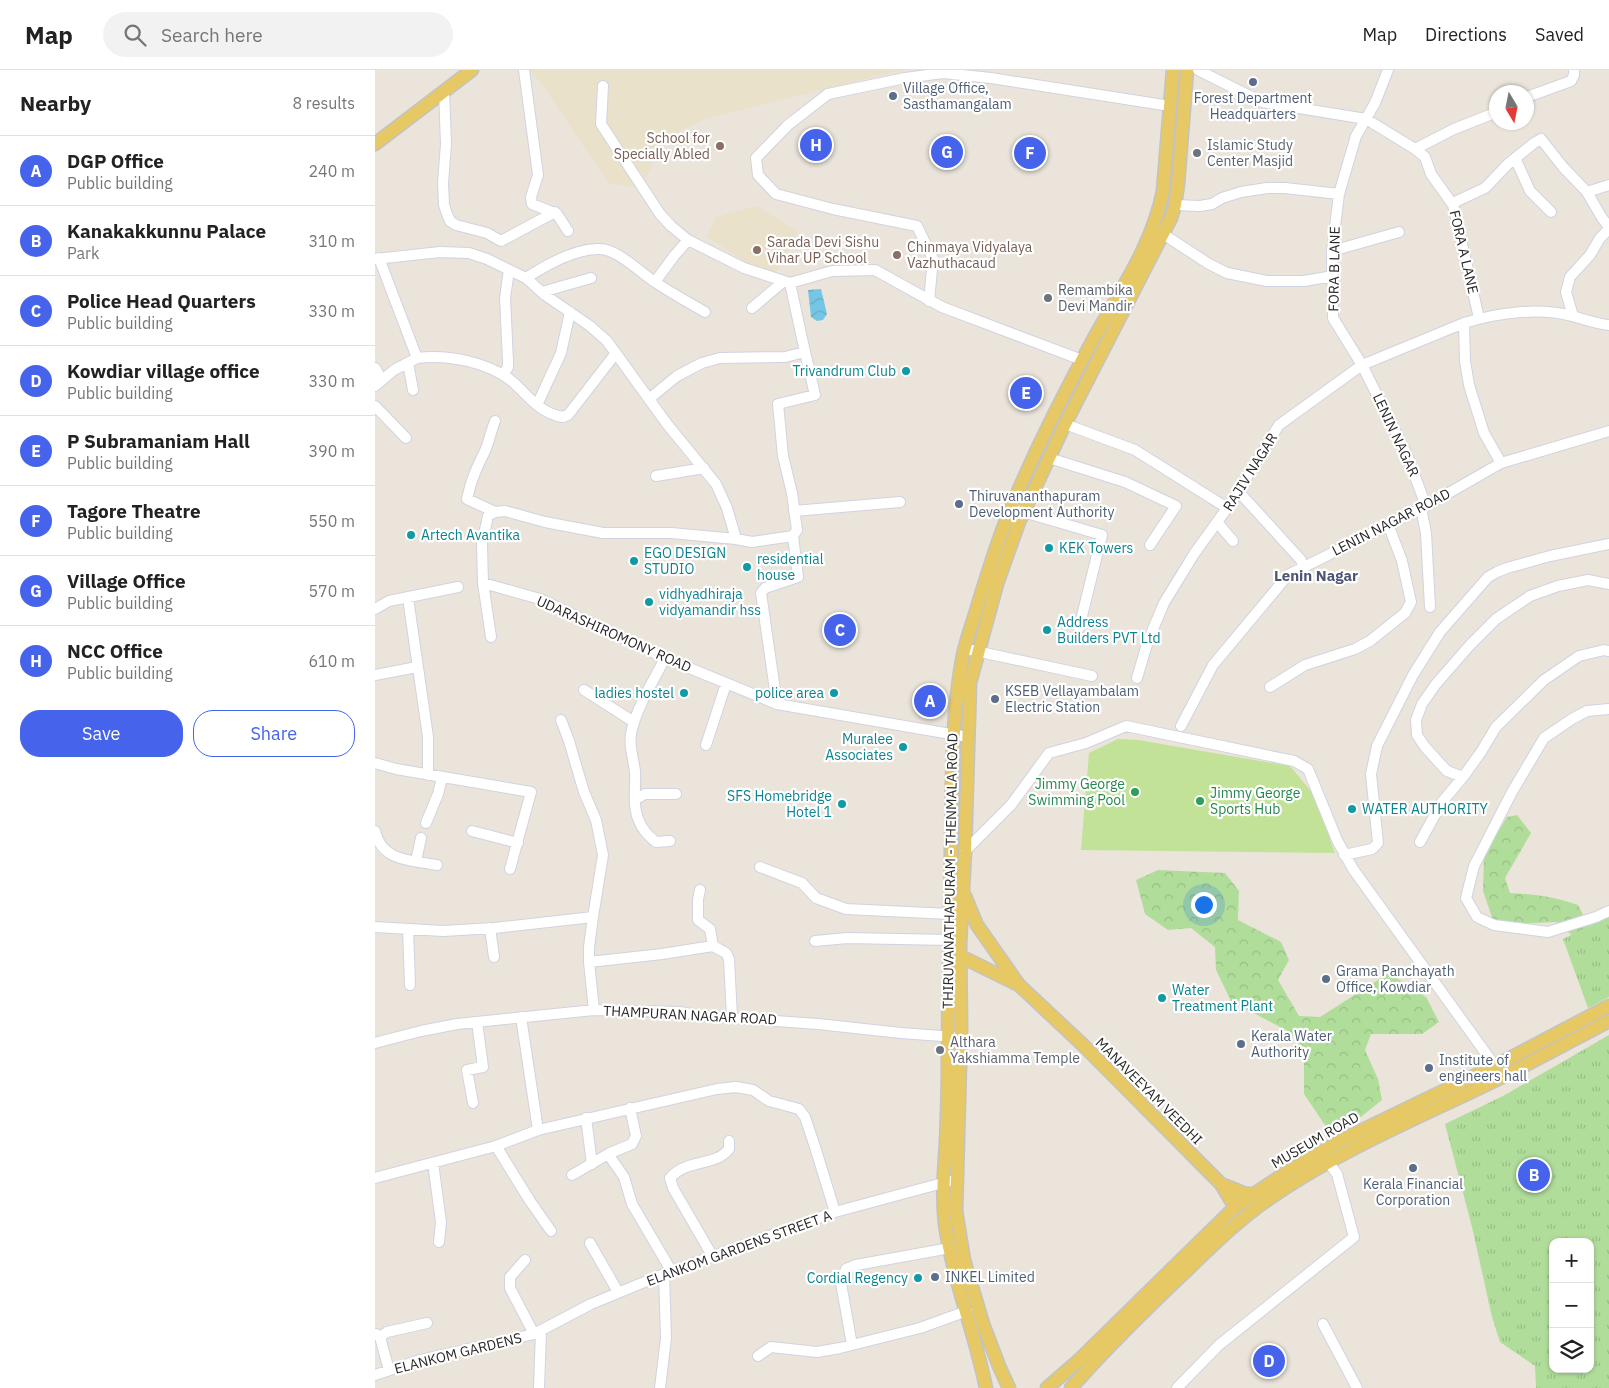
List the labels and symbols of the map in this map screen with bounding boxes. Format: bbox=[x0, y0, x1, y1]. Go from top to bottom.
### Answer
marker: Forest Department Headquarters bbox=[1247, 76, 1259, 88]
place label: Village Office, Sasthamangalam bbox=[903, 79, 1012, 113]
north arrow bbox=[1489, 85, 1534, 130]
place label: Forest Department Headquarters bbox=[1194, 89, 1312, 123]
marker: Village Office, Sasthamangalam bbox=[887, 90, 899, 102]
pin: H bbox=[800, 126, 832, 164]
place label: School for Specially Abled bbox=[614, 129, 710, 163]
pin: G bbox=[931, 133, 963, 171]
pin: F bbox=[1014, 134, 1046, 172]
place label: Islamic Study Center Masjid bbox=[1207, 136, 1293, 170]
marker: School for Specially Abled bbox=[714, 140, 726, 152]
marker: Islamic Study Center Masjid bbox=[1191, 147, 1203, 159]
street label: FORA A LANE bbox=[1446, 208, 1482, 296]
street label: FORA B LANE bbox=[1324, 226, 1344, 312]
place label: Sarada Devi Sishu Vihar UP School bbox=[767, 233, 879, 267]
place label: Chinmaya Vidyalaya Vazhuthacaud bbox=[907, 238, 1033, 272]
marker: Sarada Devi Sishu Vihar UP School bbox=[751, 244, 763, 256]
marker: Chinmaya Vidyalaya Vazhuthacaud bbox=[891, 249, 903, 261]
place label: Remambika Devi Mandir bbox=[1058, 281, 1133, 315]
marker: Remambika Devi Mandir bbox=[1042, 292, 1054, 304]
place label: Trivandrum Club bbox=[792, 362, 896, 380]
marker: Trivandrum Club bbox=[900, 365, 912, 377]
pin: E bbox=[1010, 374, 1042, 412]
street label: LENIN NAGAR bbox=[1369, 390, 1423, 480]
street label: RAJIV NAGAR bbox=[1219, 430, 1281, 514]
street label: LENIN NAGAR ROAD bbox=[1329, 484, 1453, 560]
place label: Thiruvananthapuram Development Authority bbox=[969, 487, 1114, 521]
marker: Thiruvananthapuram Development Authority bbox=[953, 498, 965, 510]
place label: Artech Avantika bbox=[421, 526, 521, 544]
marker: Artech Avantika bbox=[405, 529, 417, 541]
place label: KEK Towers bbox=[1059, 539, 1134, 557]
marker: KEK Towers bbox=[1043, 542, 1055, 554]
place label: EGO DESIGN STUDIO bbox=[644, 544, 726, 578]
place label: residential house bbox=[757, 550, 824, 584]
marker: EGO DESIGN STUDIO bbox=[628, 555, 640, 567]
marker: residential house bbox=[741, 561, 753, 573]
district label: Lenin Nagar bbox=[1274, 566, 1358, 585]
place label: vidhyadhiraja vidyamandir hss bbox=[659, 585, 761, 619]
street label: UDARASHIROMONY ROAD bbox=[534, 592, 694, 676]
marker: vidhyadhiraja vidyamandir hss bbox=[643, 596, 655, 608]
pin: C bbox=[824, 611, 856, 649]
place label: Address Builders PVT Ltd bbox=[1057, 613, 1161, 647]
marker: Address Builders PVT Ltd bbox=[1041, 624, 1053, 636]
pin: A bbox=[914, 682, 946, 720]
place label: KSEB Vellayambalam Electric Station bbox=[1005, 682, 1139, 716]
place label: ladies hostel bbox=[594, 684, 674, 702]
place label: police area bbox=[755, 684, 825, 702]
marker: ladies hostel bbox=[678, 687, 690, 699]
marker: police area bbox=[828, 687, 840, 699]
marker: KSEB Vellayambalam Electric Station bbox=[989, 693, 1001, 705]
place label: Muralee Associates bbox=[825, 730, 893, 764]
street label: THIRUVANATHAPURAM - THENMALA ROAD bbox=[939, 733, 961, 1009]
marker: Muralee Associates bbox=[897, 741, 909, 753]
place label: Jimmy George Swimming Pool bbox=[1028, 775, 1125, 809]
place label: Jimmy George Sports Hub bbox=[1210, 784, 1301, 818]
marker: Jimmy George Swimming Pool bbox=[1129, 786, 1141, 798]
place label: SFS Homebridge Hotel 1 bbox=[727, 787, 832, 821]
marker: Jimmy George Sports Hub bbox=[1194, 795, 1206, 807]
marker: SFS Homebridge Hotel 1 bbox=[836, 798, 848, 810]
place label: WATER AUTHORITY bbox=[1362, 800, 1489, 818]
marker: WATER AUTHORITY bbox=[1346, 803, 1358, 815]
your location bbox=[1191, 892, 1217, 918]
place label: Grama Panchayath Office, Kowdiar bbox=[1336, 962, 1455, 996]
marker: Grama Panchayath Office, Kowdiar bbox=[1320, 973, 1332, 985]
place label: Water Treatment Plant bbox=[1172, 981, 1273, 1015]
marker: Water Treatment Plant bbox=[1156, 992, 1168, 1004]
street label: THAMPURAN NAGAR ROAD bbox=[603, 1001, 777, 1029]
place label: Kerala Water Authority bbox=[1251, 1027, 1332, 1061]
place label: Althara Yakshiamma Temple bbox=[950, 1033, 1080, 1067]
street label: MANAVEEYAM VEEDHI bbox=[1092, 1034, 1206, 1148]
marker: Kerala Water Authority bbox=[1235, 1038, 1247, 1050]
marker: Althara Yakshiamma Temple bbox=[934, 1044, 946, 1056]
place label: Institute of engineers hall bbox=[1439, 1051, 1527, 1085]
marker: Institute of engineers hall bbox=[1423, 1062, 1435, 1074]
street label: MUSEUM ROAD bbox=[1268, 1108, 1362, 1172]
pin: B bbox=[1518, 1156, 1550, 1194]
marker: Kerala Financial Corporation bbox=[1407, 1162, 1419, 1174]
place label: Kerala Financial Corporation bbox=[1363, 1175, 1463, 1209]
street label: ELANKOM GARDENS STREET A bbox=[644, 1206, 834, 1290]
place label: INKEL Limited bbox=[945, 1268, 1035, 1286]
place label: Cordial Regency bbox=[807, 1269, 908, 1287]
marker: INKEL Limited bbox=[929, 1271, 941, 1283]
marker: Cordial Regency bbox=[912, 1272, 924, 1284]
street label: ELANKOM GARDENS bbox=[392, 1328, 524, 1378]
pin: D bbox=[1253, 1342, 1285, 1380]

